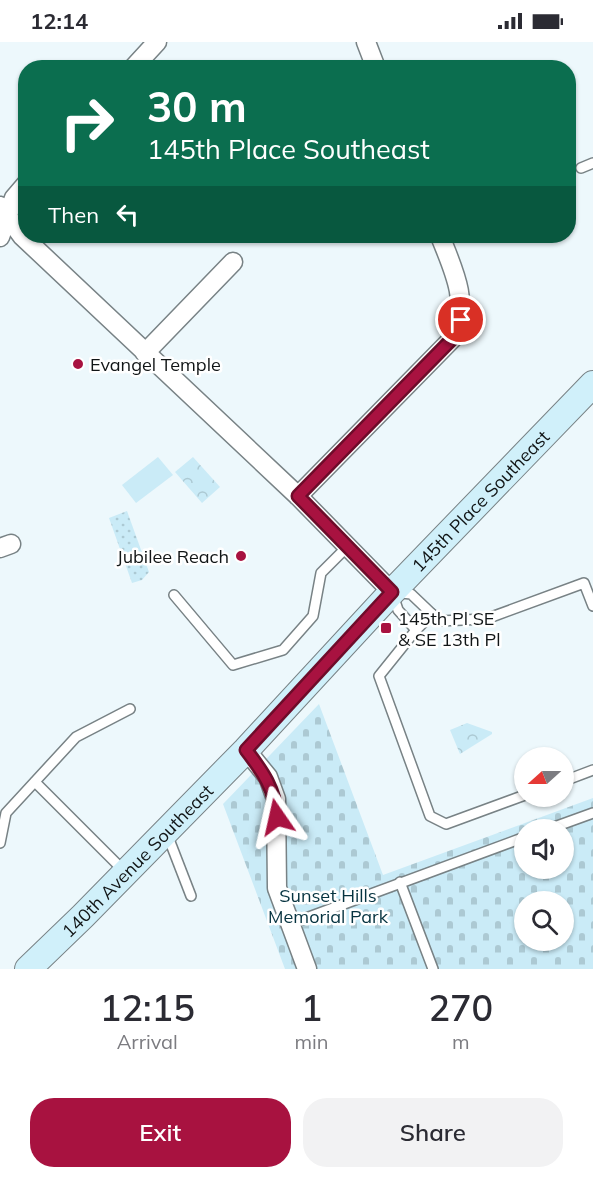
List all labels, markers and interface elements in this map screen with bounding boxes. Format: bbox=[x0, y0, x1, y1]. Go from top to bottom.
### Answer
text: 12:14 bbox=[30, 7, 88, 35]
text: 30 m bbox=[147, 80, 247, 133]
icon: right bbox=[48, 84, 126, 162]
text: 145th Place Southeast bbox=[147, 132, 430, 166]
icon: left bbox=[111, 198, 144, 231]
text: Then bbox=[48, 201, 99, 229]
pin bbox=[435, 294, 486, 345]
icon: arrive bbox=[444, 303, 477, 336]
place label: Evangel Temple bbox=[90, 353, 221, 376]
marker: Evangel Temple bbox=[71, 357, 85, 371]
street label: 145th Place Southeast bbox=[406, 425, 554, 577]
place label: Jubilee Reach bbox=[117, 545, 229, 568]
marker: Jubilee Reach bbox=[234, 549, 248, 563]
place label: 145th Pl SE & SE 13th Pl bbox=[398, 607, 500, 651]
marker: 145th Pl SE & SE 13th Pl bbox=[379, 621, 393, 635]
north arrow bbox=[514, 747, 574, 807]
map controls bbox=[514, 747, 574, 951]
street label: 140th Avenue Southeast bbox=[57, 779, 218, 942]
position arrow bbox=[245, 785, 309, 849]
button: sound bbox=[514, 819, 574, 879]
park label: Sunset Hills Memorial Park bbox=[268, 884, 389, 928]
button: search bbox=[514, 891, 574, 951]
text: 12:15 bbox=[100, 985, 195, 1030]
text: 1 bbox=[301, 985, 322, 1030]
text: 270 bbox=[428, 985, 493, 1030]
text: Arrival bbox=[117, 1029, 178, 1054]
text: min bbox=[295, 1029, 329, 1054]
text: m bbox=[452, 1029, 470, 1054]
button: Exit bbox=[30, 1098, 291, 1167]
button: Share bbox=[303, 1098, 563, 1167]

